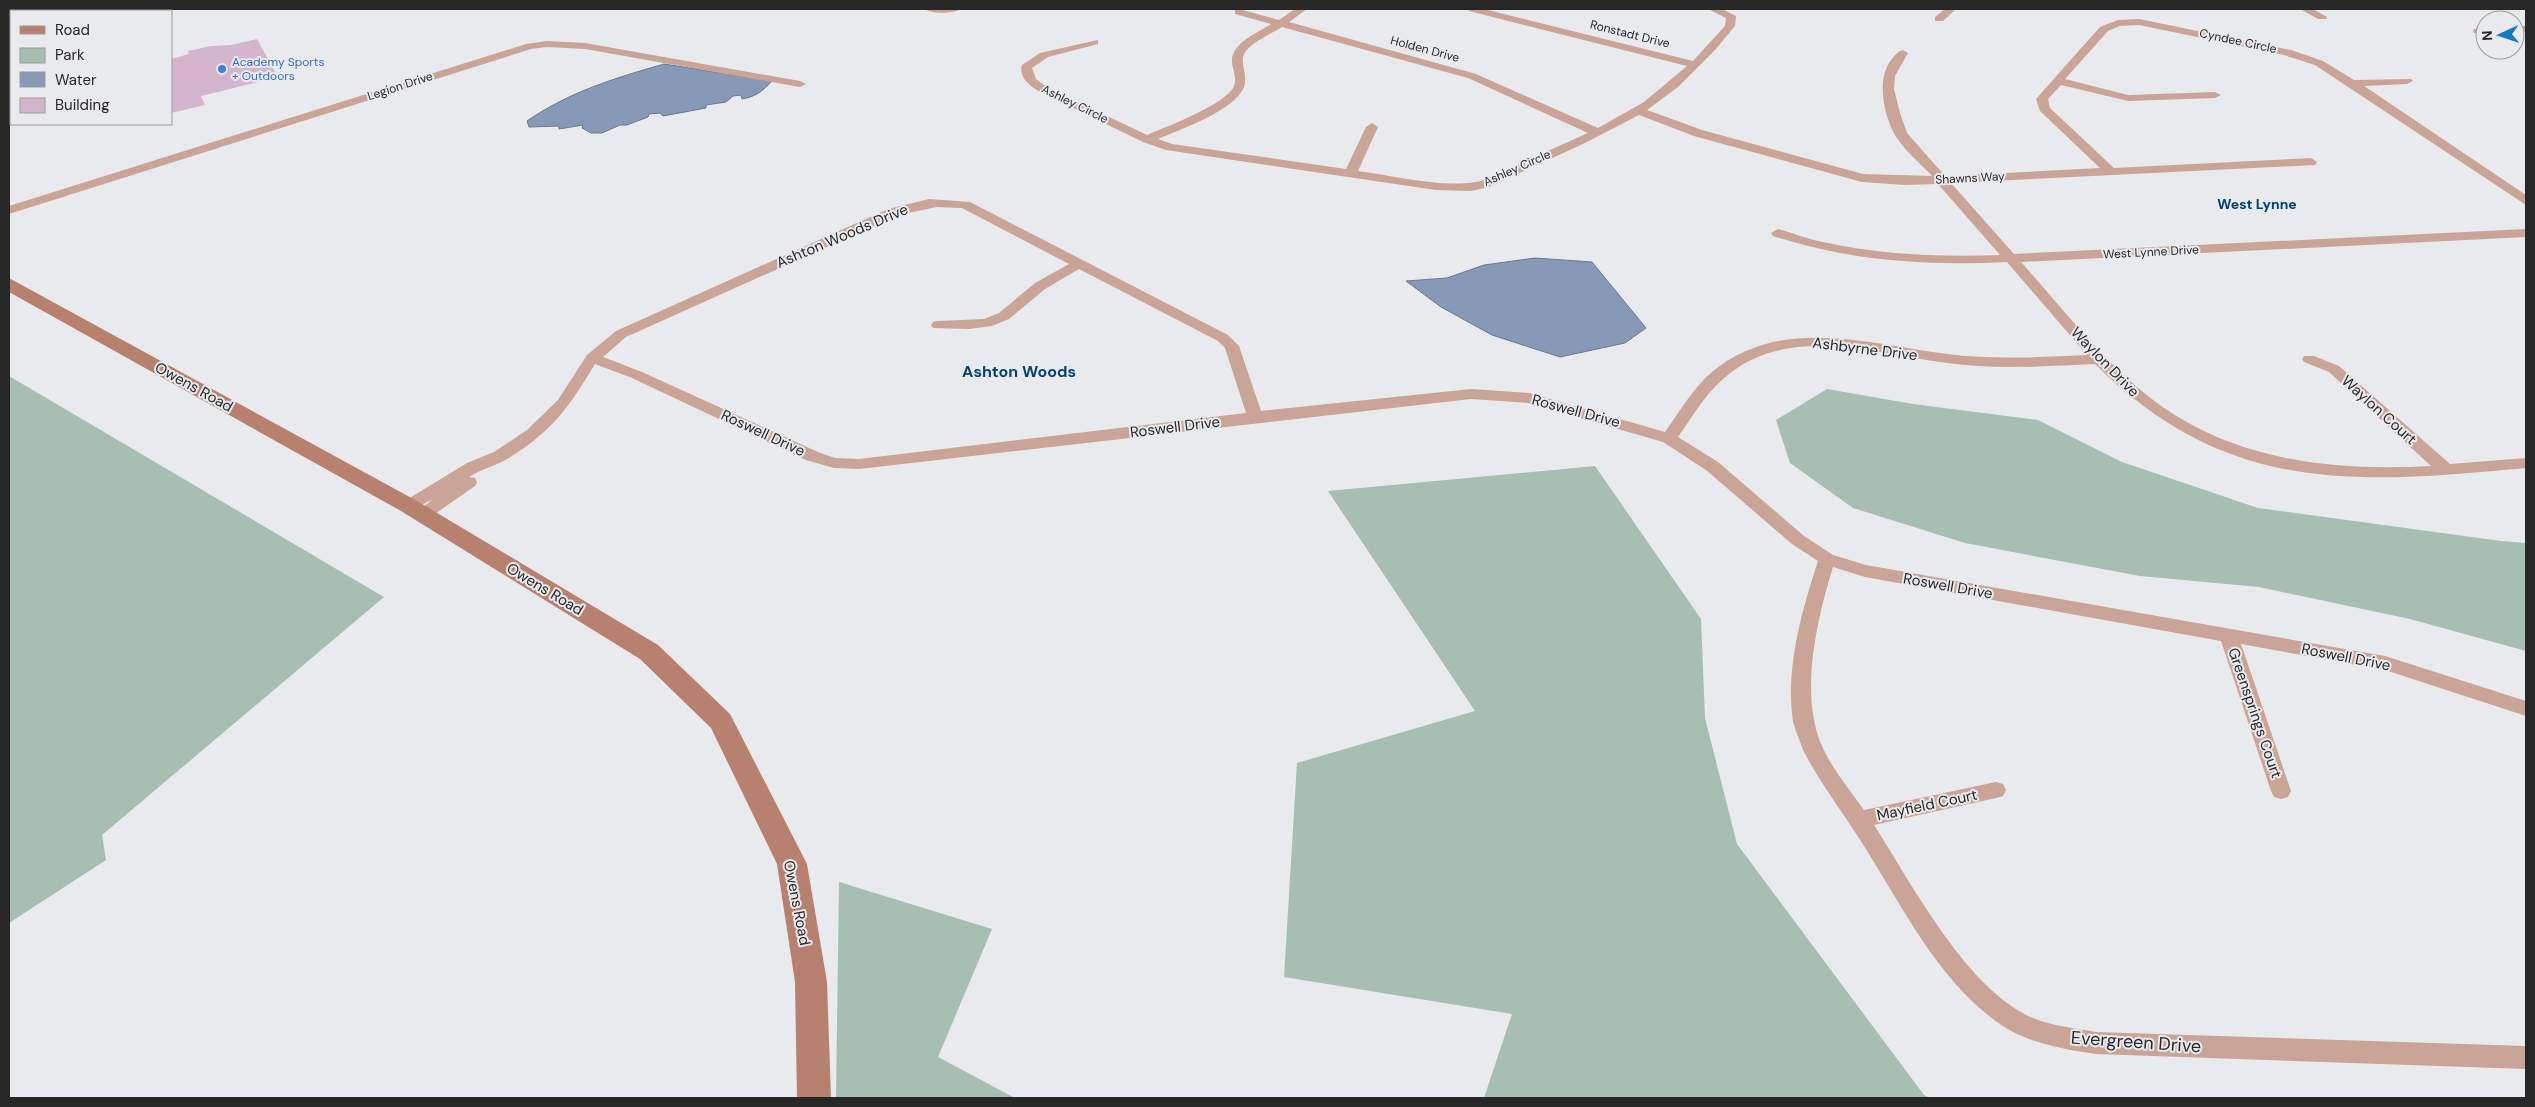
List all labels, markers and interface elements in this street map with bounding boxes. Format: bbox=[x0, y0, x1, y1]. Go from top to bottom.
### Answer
legend bbox=[10, 10, 172, 125]
north arrow bbox=[2475, 10, 2525, 60]
street label: Ronstadt Drive bbox=[1588, 16, 1672, 52]
text: Road bbox=[55, 20, 90, 40]
street label: Cyndee Circle bbox=[2198, 25, 2278, 57]
text: N bbox=[2478, 30, 2496, 41]
street label: Holden Drive bbox=[1389, 32, 1461, 66]
text: Park bbox=[55, 45, 85, 65]
place label: Academy Sports + Outdoors bbox=[232, 54, 325, 84]
marker: Academy Sports + Outdoors bbox=[216, 63, 228, 75]
street label: Legion Drive bbox=[365, 68, 435, 104]
text: Water bbox=[55, 70, 97, 90]
street label: Ashley Circle bbox=[1039, 81, 1111, 127]
text: Building bbox=[55, 95, 110, 115]
street label: Ashley Circle bbox=[1481, 146, 1553, 190]
street label: Shawns Way bbox=[1935, 168, 2005, 188]
district label: West Lynne bbox=[2217, 195, 2297, 213]
street label: Ashton Woods Drive bbox=[773, 199, 911, 273]
street label: West Lynne Drive bbox=[2103, 241, 2200, 262]
street label: Waylon Drive bbox=[2066, 323, 2144, 401]
street label: Ashbyrne Drive bbox=[1811, 333, 1919, 365]
street label: Owens Road bbox=[151, 357, 237, 417]
district label: Ashton Woods bbox=[962, 361, 1076, 382]
street label: Waylon Court bbox=[2337, 371, 2421, 449]
street label: Roswell Drive bbox=[1530, 390, 1622, 432]
street label: Roswell Drive bbox=[718, 405, 808, 461]
street label: Roswell Drive bbox=[1129, 412, 1221, 442]
street label: Owens Road bbox=[503, 558, 587, 620]
street label: Roswell Drive bbox=[1902, 568, 1994, 604]
street label: Roswell Drive bbox=[2300, 639, 2392, 675]
street label: Greensprings Court bbox=[2223, 645, 2287, 781]
street label: Mayfield Court bbox=[1875, 785, 1979, 825]
street label: Owens Road bbox=[779, 859, 815, 947]
street label: Evergreen Drive bbox=[2070, 1025, 2202, 1059]

